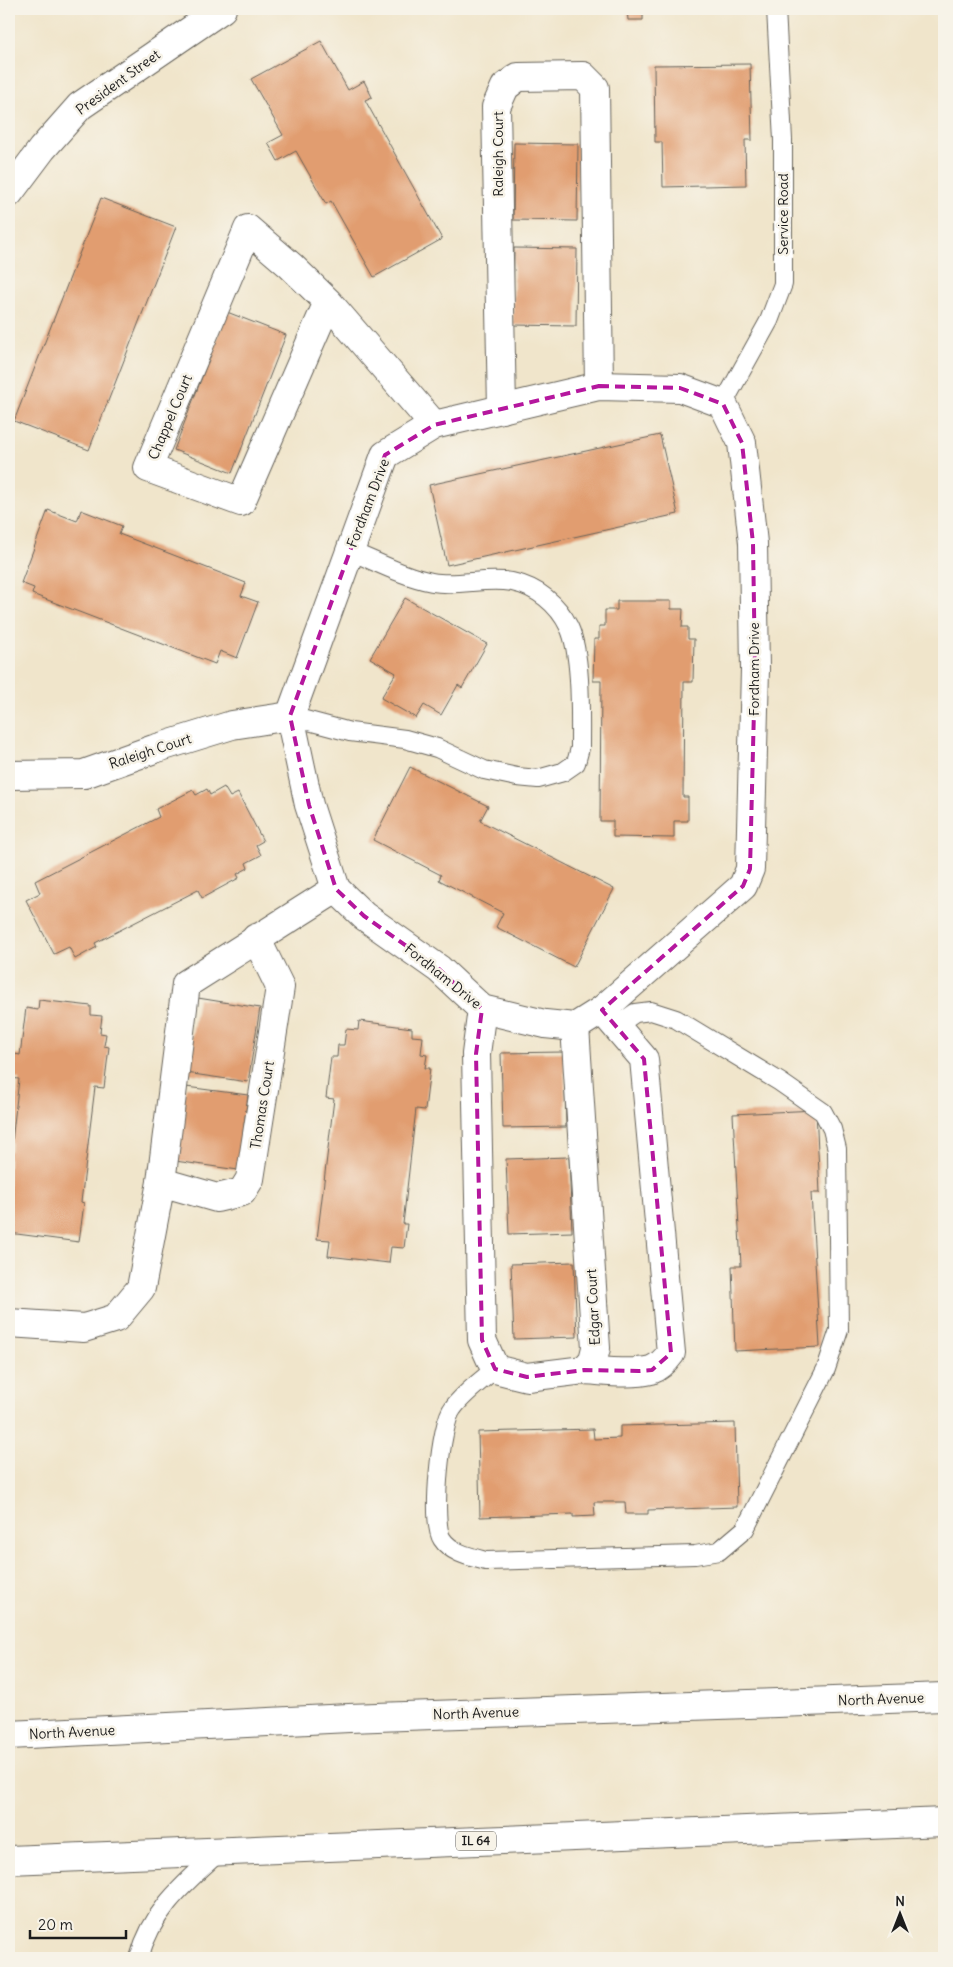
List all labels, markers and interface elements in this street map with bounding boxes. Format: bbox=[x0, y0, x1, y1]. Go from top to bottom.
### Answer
street label: President Street bbox=[72, 45, 164, 119]
street label: Raleigh Court bbox=[489, 111, 507, 197]
street label: Service Road bbox=[774, 173, 792, 255]
street label: Chappel Court bbox=[144, 371, 196, 462]
street label: Fordham Drive bbox=[343, 456, 393, 550]
street label: Fordham Drive bbox=[745, 622, 763, 716]
street label: Raleigh Court bbox=[107, 729, 194, 773]
street label: Fordham Drive bbox=[401, 940, 485, 1012]
street label: Thomas Court bbox=[246, 1059, 278, 1150]
street label: Edgar Court bbox=[582, 1268, 604, 1346]
street label: North Avenue bbox=[838, 1689, 924, 1709]
street label: North Avenue bbox=[433, 1703, 519, 1723]
street label: North Avenue bbox=[28, 1721, 116, 1743]
road number: IL 64 bbox=[456, 1832, 496, 1850]
north arrow bbox=[876, 1890, 926, 1940]
text: N bbox=[895, 1892, 905, 1910]
scale bar bbox=[30, 1907, 126, 1939]
text: 20 m bbox=[38, 1915, 73, 1934]

